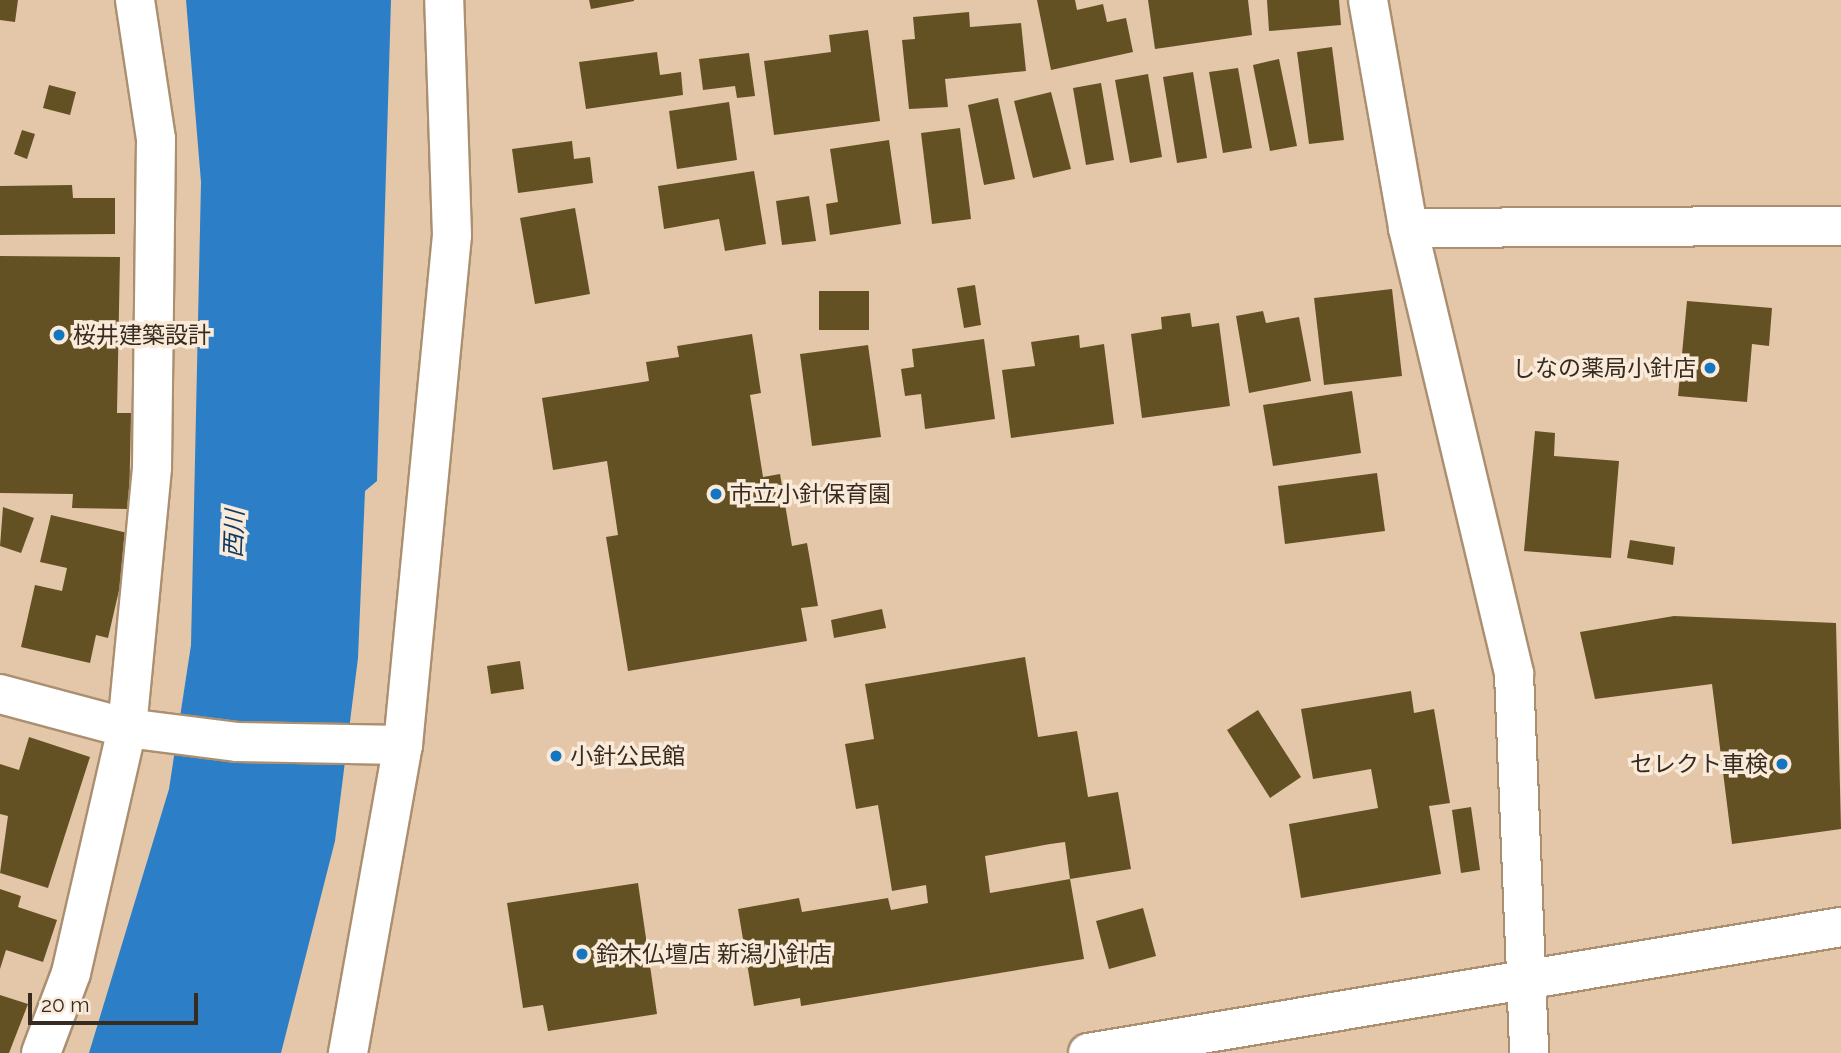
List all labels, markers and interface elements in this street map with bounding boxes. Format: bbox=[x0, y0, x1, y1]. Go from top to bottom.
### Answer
place label: 桜井建築設計 bbox=[73, 321, 211, 349]
marker: 桜井建築設計 bbox=[51, 327, 67, 343]
place label: しなの薬局小針店 bbox=[1512, 354, 1696, 382]
marker: しなの薬局小針店 bbox=[1702, 360, 1718, 376]
place label: 市立小針保育園 bbox=[730, 480, 891, 508]
marker: 市立小針保育園 bbox=[708, 486, 724, 502]
water label: 西川 bbox=[219, 510, 249, 558]
place label: 小針公民館 bbox=[570, 742, 685, 770]
marker: 小針公民館 bbox=[548, 748, 564, 764]
place label: セレクト車検 bbox=[1630, 750, 1768, 778]
marker: セレクト車検 bbox=[1774, 756, 1790, 772]
place label: 鈴木仏壇店 新潟小針店 bbox=[596, 940, 832, 968]
marker: 鈴木仏壇店 新潟小針店 bbox=[574, 946, 590, 962]
scale bar bbox=[32, 979, 201, 1023]
text: 20 m bbox=[41, 992, 89, 1017]

